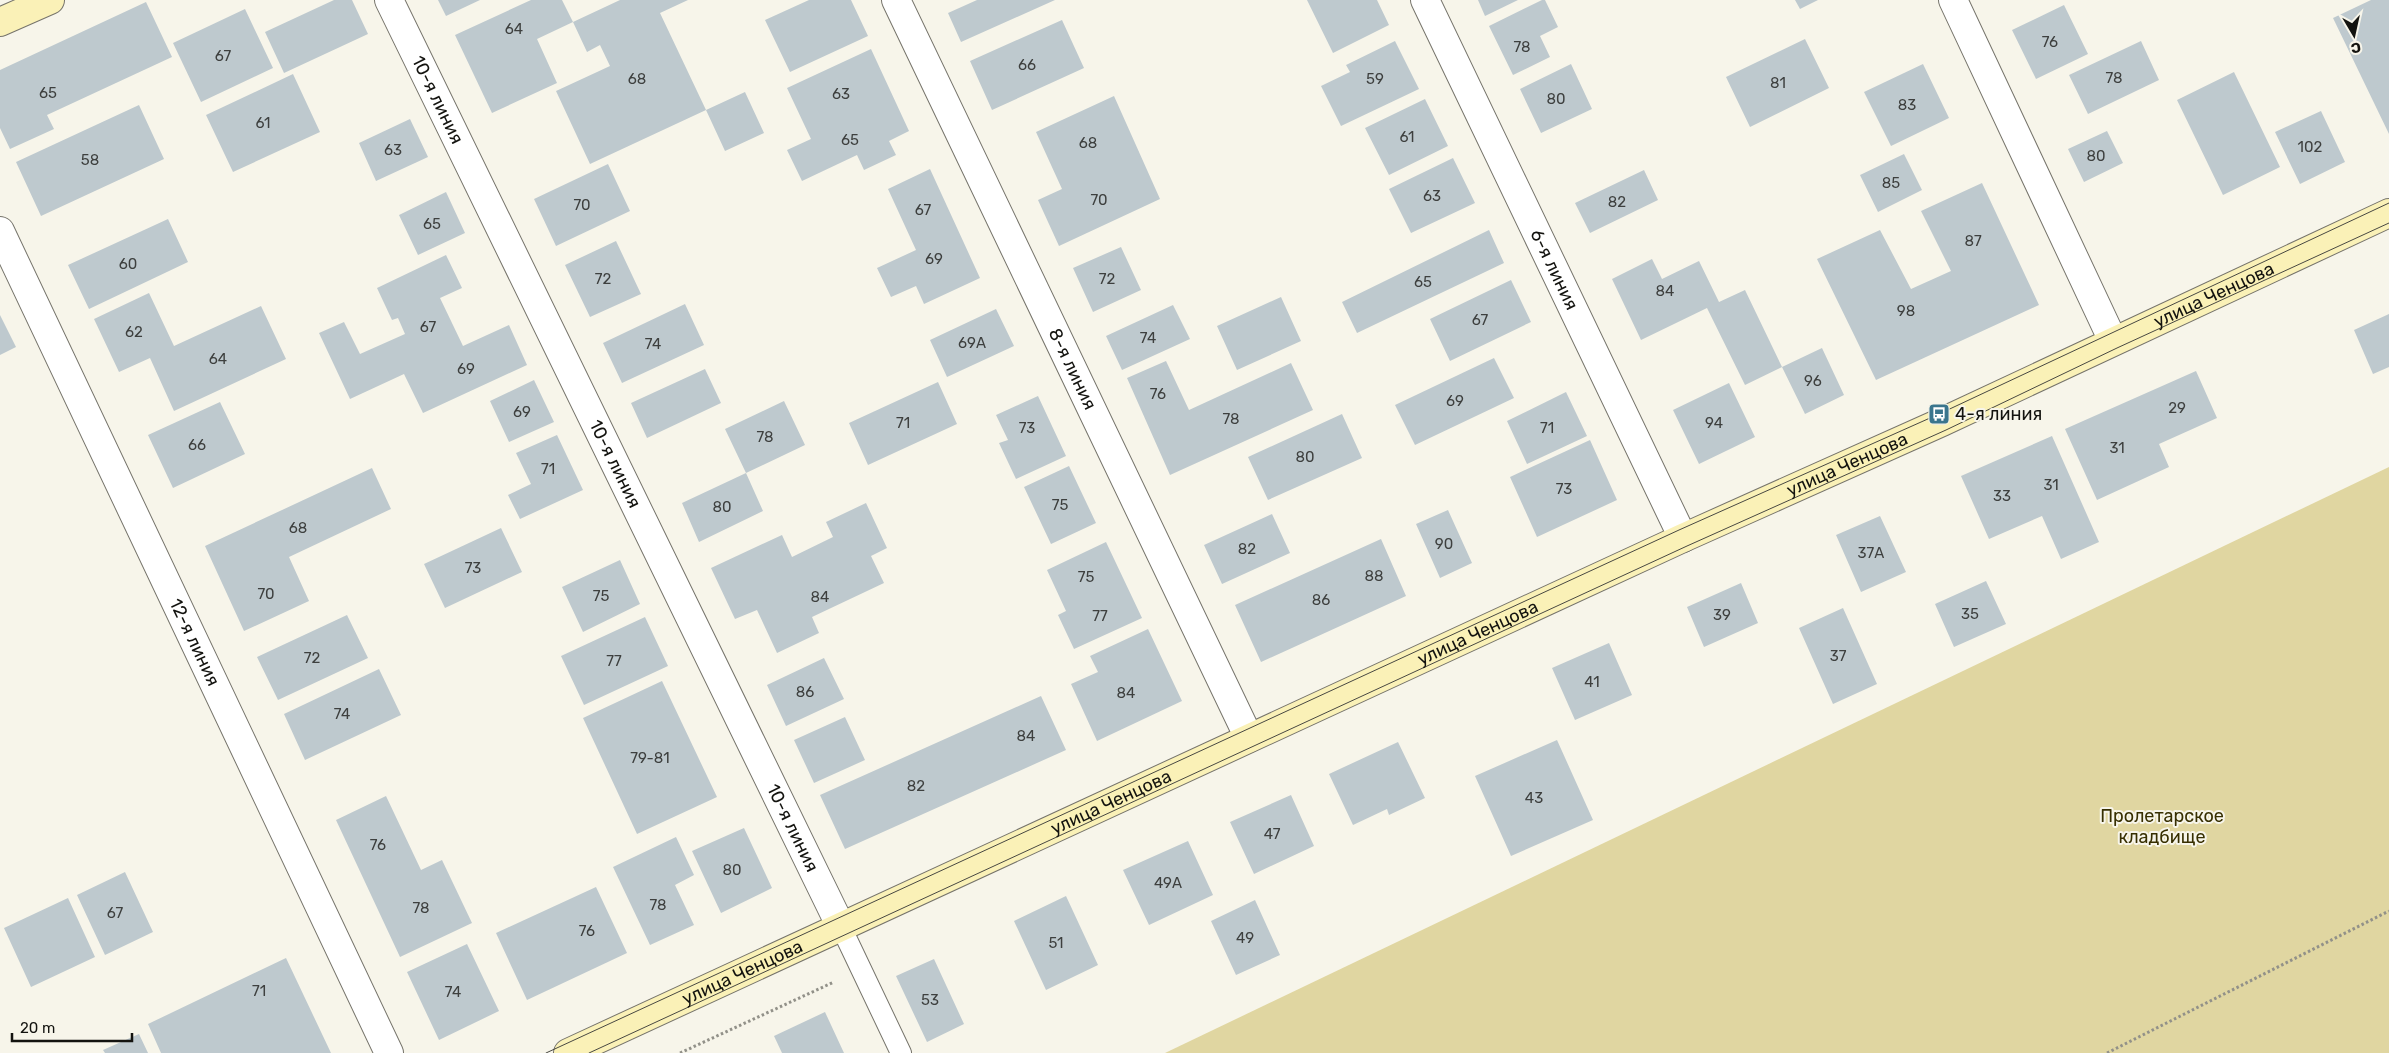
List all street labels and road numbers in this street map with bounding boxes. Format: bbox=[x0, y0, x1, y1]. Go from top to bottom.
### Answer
street label: 10-я линия bbox=[407, 52, 468, 147]
street label: 6-я линия bbox=[1526, 226, 1583, 314]
street label: улица Ченцова bbox=[2150, 257, 2278, 333]
street label: 8-я линия bbox=[1044, 325, 1101, 413]
street label: 10-я линия bbox=[584, 416, 646, 511]
street label: улица Ченцова bbox=[1783, 428, 1911, 501]
street label: 12-я линия bbox=[165, 595, 225, 689]
street label: улица Ченцова bbox=[1414, 595, 1542, 670]
street label: улица Ченцова bbox=[1047, 765, 1175, 840]
street label: 10-я линия bbox=[762, 780, 823, 875]
street label: улица Ченцова bbox=[678, 935, 806, 1010]

